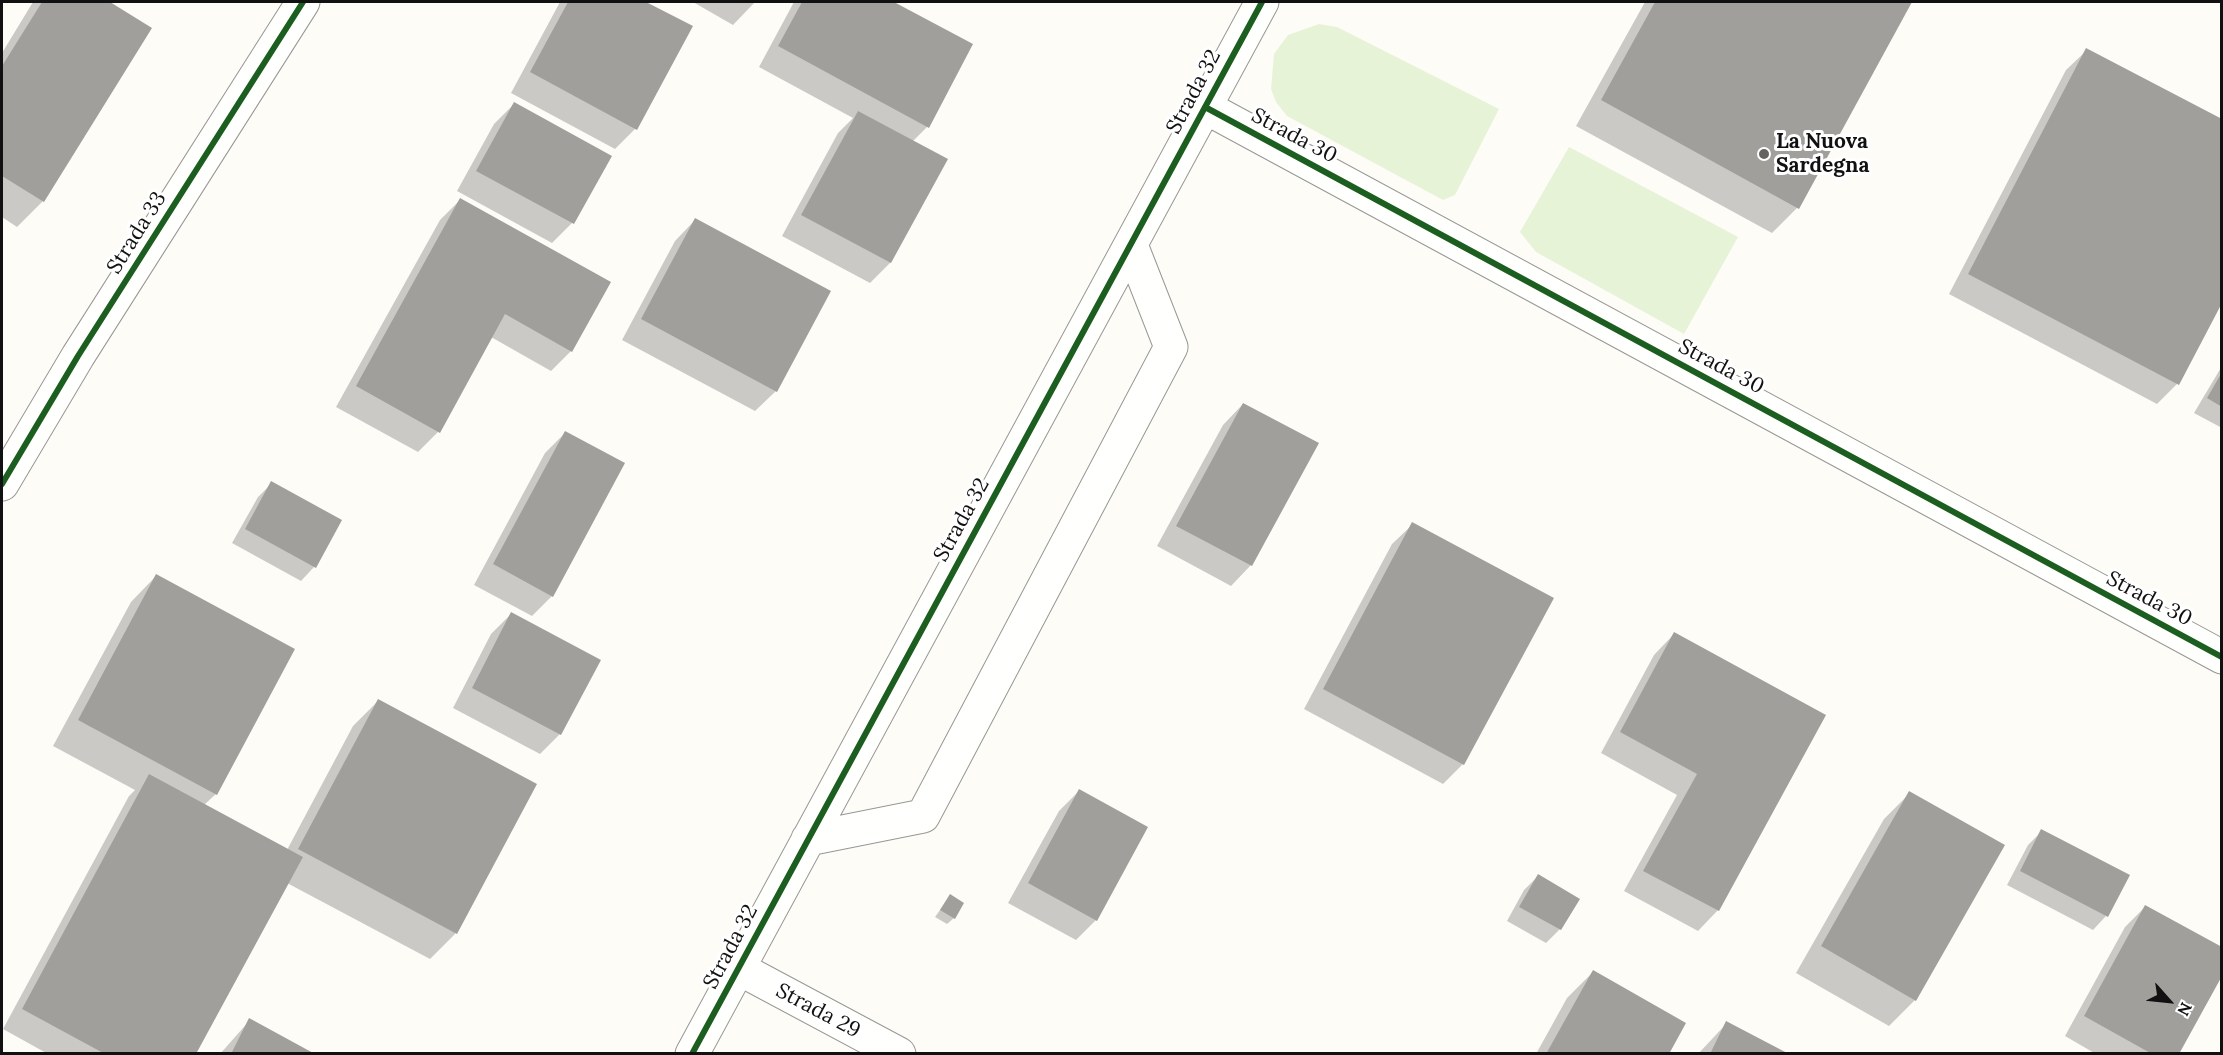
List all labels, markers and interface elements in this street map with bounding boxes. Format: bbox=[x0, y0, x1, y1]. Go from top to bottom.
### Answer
street label: Strada 32 bbox=[1161, 46, 1227, 138]
street label: Strada 30 bbox=[1247, 103, 1341, 169]
place label: La Nuova Sardegna bbox=[1776, 129, 1869, 179]
marker: La Nuova Sardegna bbox=[1757, 147, 1771, 161]
street label: Strada 33 bbox=[102, 187, 172, 279]
street label: Strada 30 bbox=[1674, 334, 1768, 400]
street label: Strada 32 bbox=[929, 474, 995, 566]
street label: Strada 30 bbox=[2102, 566, 2196, 632]
street label: Strada 32 bbox=[698, 901, 764, 993]
north arrow bbox=[2139, 971, 2199, 1031]
street label: Strada 29 bbox=[771, 978, 865, 1044]
text: N bbox=[2173, 999, 2197, 1019]

